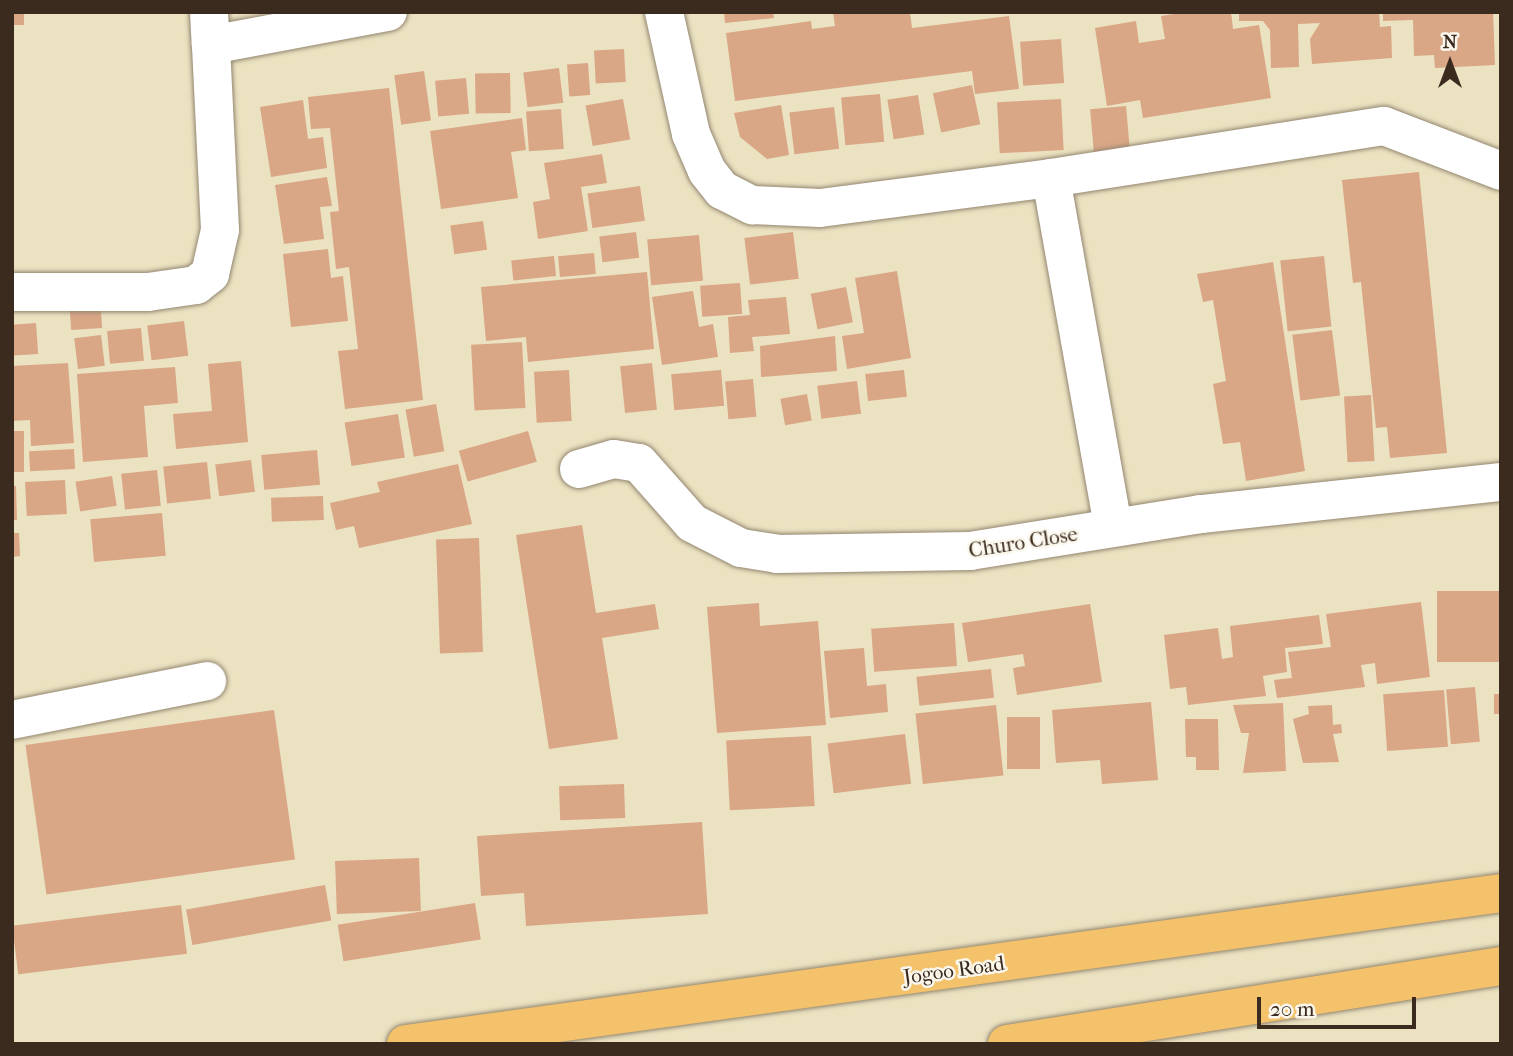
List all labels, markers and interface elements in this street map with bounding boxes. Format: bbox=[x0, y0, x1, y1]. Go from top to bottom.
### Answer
north arrow bbox=[1415, 28, 1485, 98]
text: N bbox=[1443, 31, 1457, 53]
street label: Churo Close bbox=[967, 521, 1079, 563]
street label: Jogoo Road bbox=[902, 950, 1006, 990]
scale bar bbox=[1261, 982, 1420, 1026]
text: 20 m bbox=[1270, 997, 1314, 1021]

